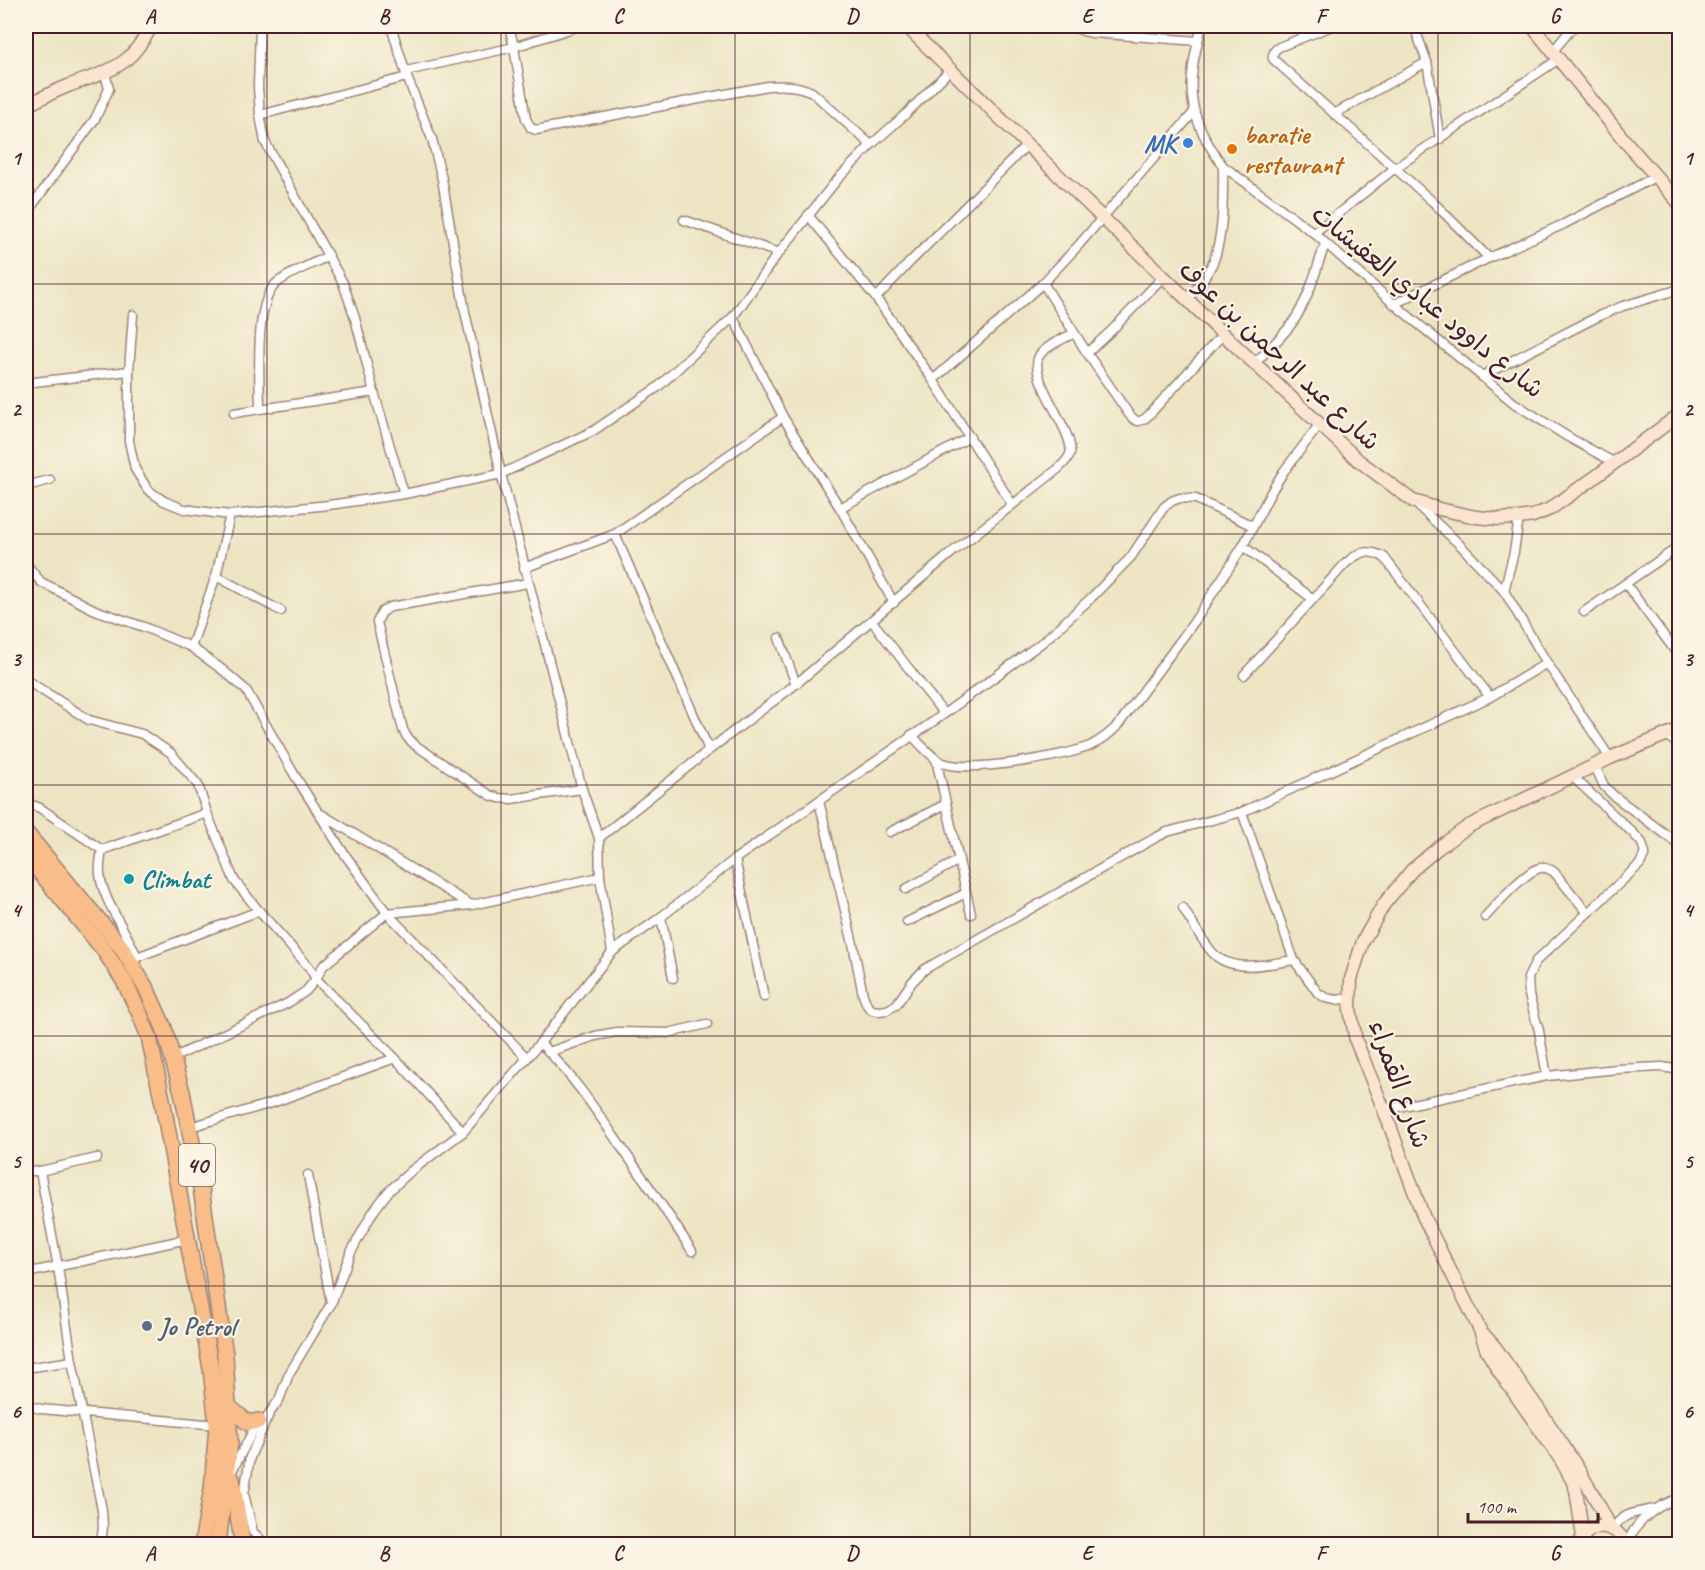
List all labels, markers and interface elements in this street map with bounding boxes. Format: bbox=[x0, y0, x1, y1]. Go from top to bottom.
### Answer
text: A bbox=[145, 4, 157, 29]
text: B bbox=[379, 4, 391, 29]
text: C bbox=[613, 4, 625, 29]
text: D bbox=[846, 4, 860, 29]
text: E bbox=[1082, 4, 1096, 29]
text: F bbox=[1316, 4, 1330, 29]
text: G bbox=[1550, 4, 1563, 29]
place label: baratie restaurant bbox=[1244, 118, 1346, 181]
place label: MK bbox=[1144, 127, 1180, 160]
marker: MK bbox=[1181, 136, 1195, 150]
marker: baratie restaurant bbox=[1225, 142, 1239, 156]
text: 1 bbox=[12, 146, 23, 171]
text: 1 bbox=[1684, 146, 1695, 171]
street label: شارع داوود عبادي العفيشات bbox=[1303, 197, 1551, 407]
street label: شارع عبد الرحمن بن عوف bbox=[1171, 253, 1388, 458]
text: 2 bbox=[12, 397, 23, 422]
text: 2 bbox=[1684, 397, 1695, 422]
text: 3 bbox=[12, 647, 23, 672]
text: 3 bbox=[1684, 647, 1695, 672]
place label: Climbat bbox=[141, 863, 212, 896]
marker: Climbat bbox=[122, 872, 136, 886]
text: 4 bbox=[12, 898, 24, 923]
text: 4 bbox=[1684, 898, 1696, 923]
street label: شارع القمراء bbox=[1360, 1016, 1438, 1153]
road number: 40 bbox=[179, 1144, 215, 1186]
text: 5 bbox=[12, 1149, 23, 1174]
text: 5 bbox=[1684, 1149, 1695, 1174]
place label: Jo Petrol bbox=[157, 1310, 240, 1343]
marker: Jo Petrol bbox=[140, 1319, 154, 1333]
text: 6 bbox=[11, 1399, 22, 1424]
text: 6 bbox=[1683, 1399, 1694, 1424]
scale bar bbox=[1468, 1486, 1598, 1524]
text: 100 m bbox=[1477, 1496, 1518, 1518]
text: A bbox=[145, 1541, 157, 1566]
text: B bbox=[379, 1541, 391, 1566]
text: C bbox=[613, 1541, 625, 1566]
text: D bbox=[846, 1541, 860, 1566]
text: E bbox=[1082, 1541, 1096, 1566]
text: F bbox=[1316, 1541, 1330, 1566]
text: G bbox=[1550, 1541, 1563, 1566]

